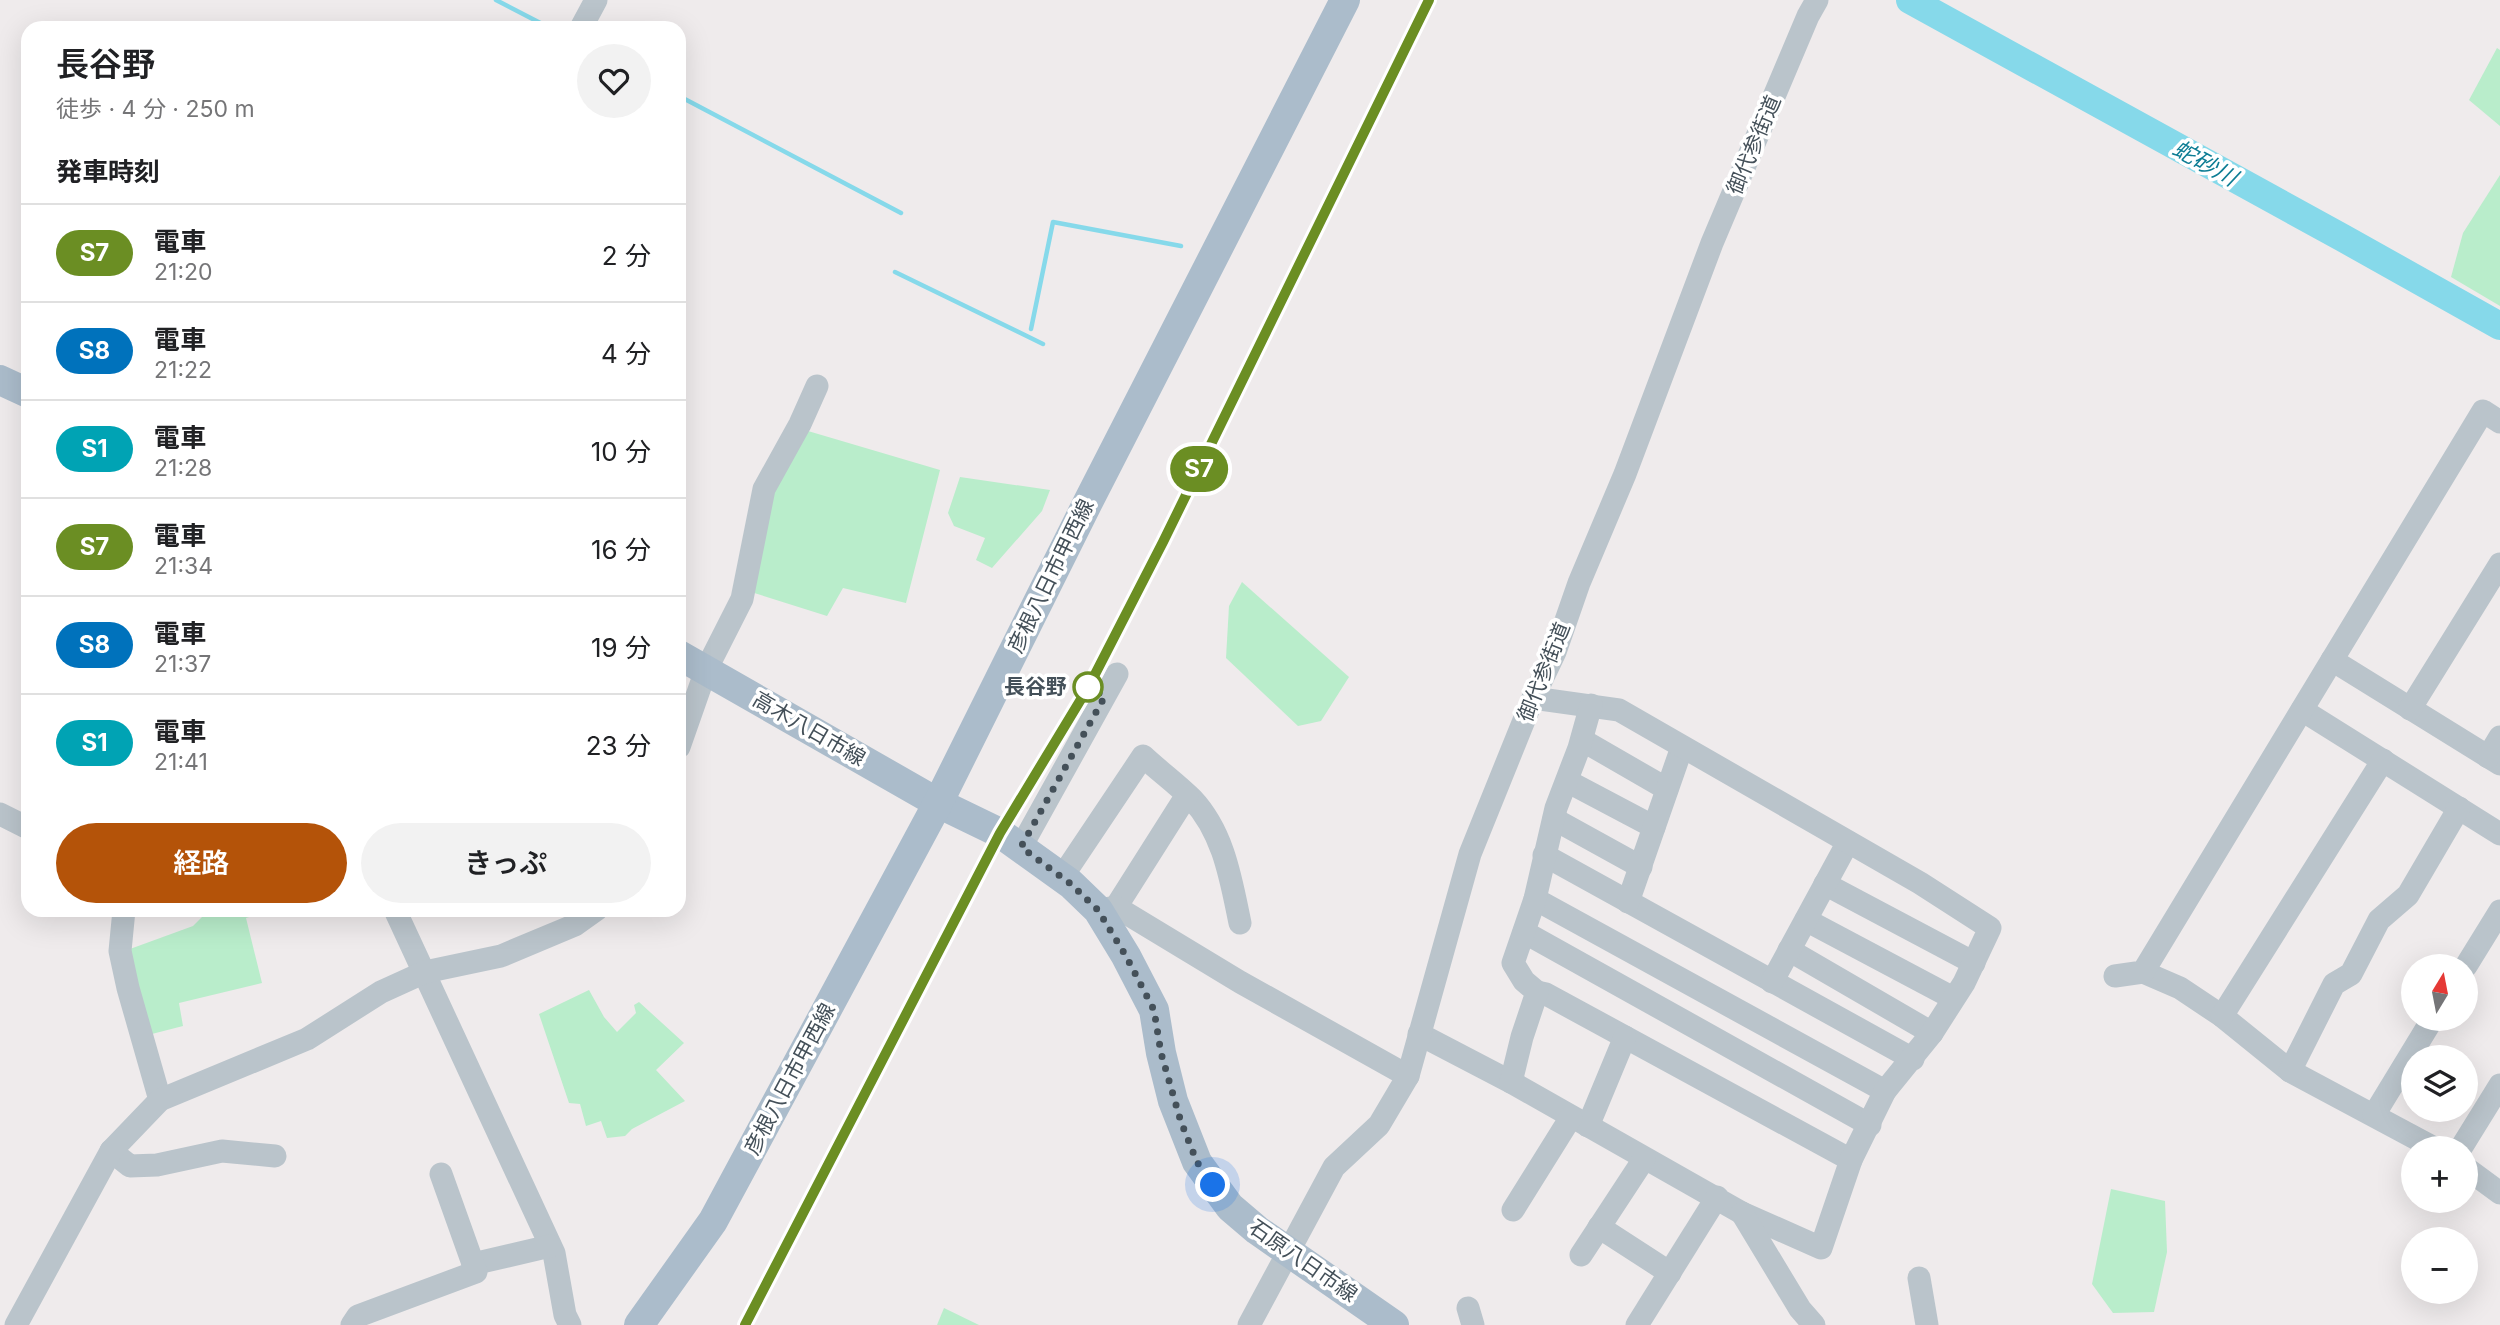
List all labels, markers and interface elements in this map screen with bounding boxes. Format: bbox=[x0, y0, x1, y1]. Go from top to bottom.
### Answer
text: 長谷野 bbox=[56, 44, 155, 84]
button: heart bbox=[577, 44, 651, 118]
street label: 御代参街道 bbox=[1722, 92, 1786, 198]
text: 徒歩 · 4 分 · 250 m bbox=[56, 95, 255, 123]
water label: 蛇砂川 bbox=[2168, 134, 2245, 193]
text: 発車時刻 bbox=[56, 156, 160, 187]
text: 電車 bbox=[154, 226, 206, 257]
text: S7 bbox=[80, 238, 109, 267]
text: 2 分 bbox=[602, 240, 651, 271]
text: 21:20 bbox=[154, 258, 213, 286]
text: 電車 bbox=[154, 324, 206, 355]
text: S8 bbox=[79, 336, 110, 365]
text: 4 分 bbox=[601, 338, 651, 369]
text: 21:22 bbox=[154, 356, 212, 384]
text: 電車 bbox=[154, 422, 206, 453]
text: S1 bbox=[81, 434, 108, 463]
text: 10 分 bbox=[591, 436, 651, 467]
line badge: S7 bbox=[1168, 446, 1230, 492]
text: 21:28 bbox=[154, 454, 212, 482]
text: S7 bbox=[1184, 454, 1214, 483]
street label: 彦根八日市甲西線 bbox=[1002, 495, 1099, 657]
text: 電車 bbox=[154, 520, 206, 551]
text: S7 bbox=[80, 532, 109, 561]
text: 16 分 bbox=[591, 534, 651, 565]
text: 21:34 bbox=[154, 552, 213, 580]
text: 電車 bbox=[154, 618, 206, 649]
street label: 御代参街道 bbox=[1512, 618, 1575, 725]
text: S8 bbox=[79, 630, 110, 659]
text: 19 分 bbox=[591, 632, 651, 663]
text: 21:37 bbox=[154, 650, 211, 678]
marker: 長谷野 bbox=[1073, 672, 1103, 702]
place label: 長谷野 bbox=[1004, 674, 1067, 699]
street label: 高木八日市線 bbox=[748, 686, 870, 771]
text: 電車 bbox=[154, 716, 206, 747]
text: S1 bbox=[81, 728, 108, 757]
text: 23 分 bbox=[586, 730, 651, 761]
text: 21:41 bbox=[154, 748, 208, 776]
button: 経路 bbox=[56, 823, 347, 903]
button: きっぷ bbox=[361, 823, 651, 903]
north arrow bbox=[2401, 954, 2478, 1031]
map controls bbox=[2401, 954, 2478, 1304]
street label: 彦根八日市甲西線 bbox=[739, 999, 840, 1159]
button: layers bbox=[2401, 1045, 2478, 1122]
button: + bbox=[2401, 1136, 2478, 1213]
your location bbox=[1195, 1167, 1230, 1202]
street label: 石原八日市線 bbox=[1245, 1214, 1362, 1307]
button: − bbox=[2401, 1227, 2478, 1304]

